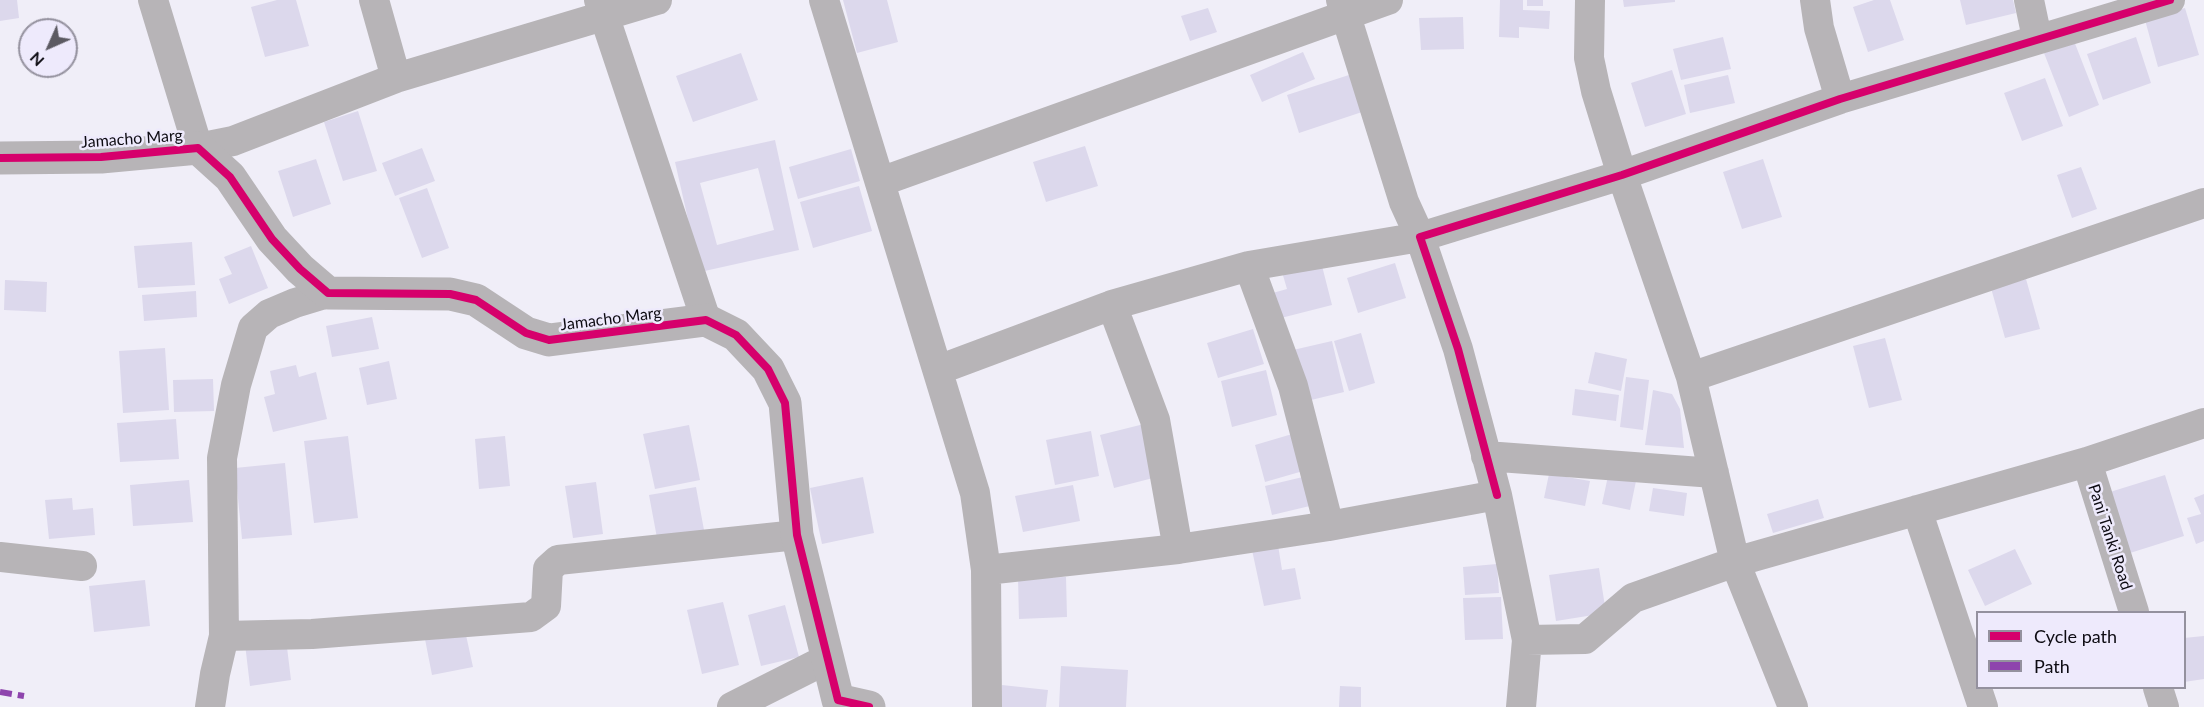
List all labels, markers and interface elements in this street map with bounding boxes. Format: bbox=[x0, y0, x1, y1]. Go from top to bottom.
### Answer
north arrow bbox=[18, 18, 78, 78]
text: N bbox=[25, 49, 47, 71]
street label: Jamacho Marg bbox=[81, 126, 183, 152]
street label: Jamacho Marg bbox=[559, 303, 663, 335]
street label: Pani Tanki Road bbox=[2084, 482, 2136, 592]
legend bbox=[1976, 611, 2186, 689]
text: Cycle path bbox=[2034, 625, 2117, 647]
text: Path bbox=[2034, 655, 2070, 677]

